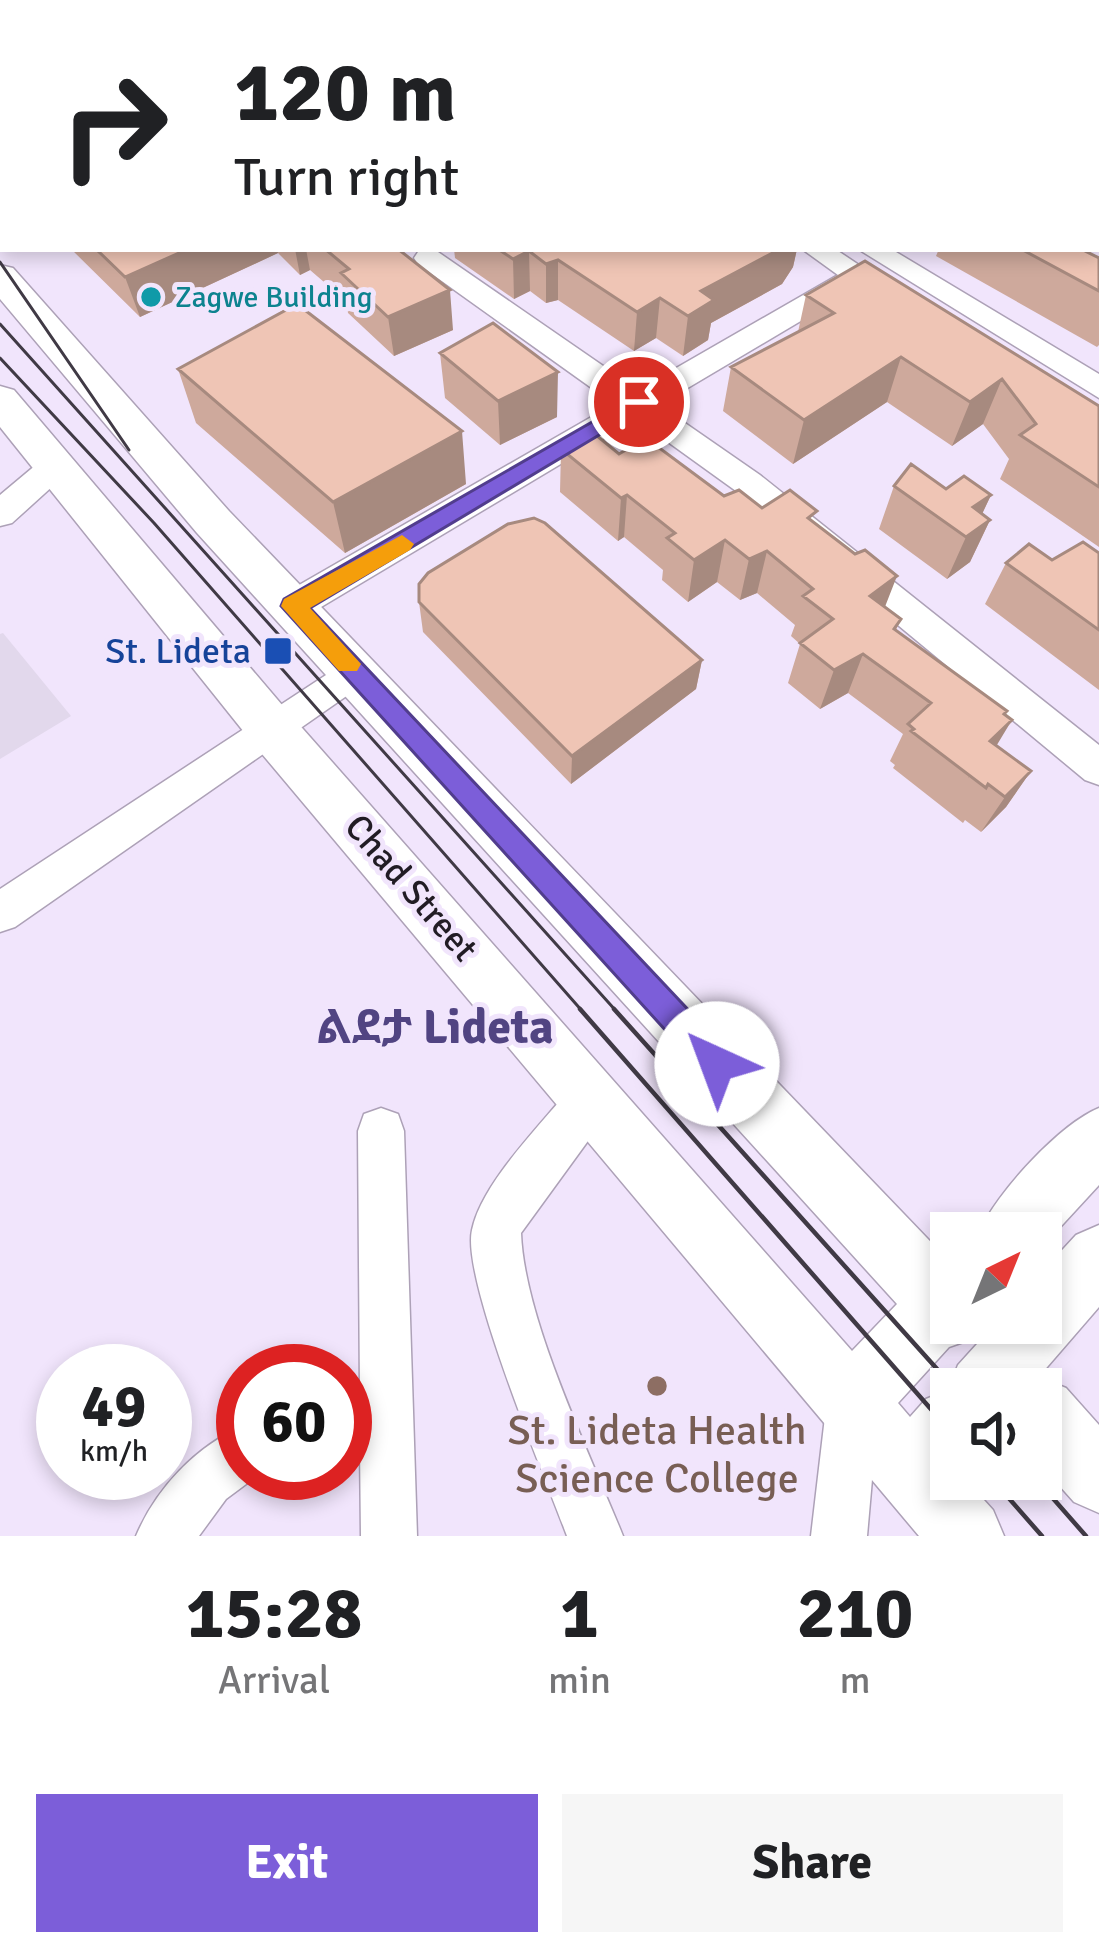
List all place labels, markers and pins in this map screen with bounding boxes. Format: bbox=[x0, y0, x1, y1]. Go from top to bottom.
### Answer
place label: Zagwe Building bbox=[175, 279, 373, 316]
marker: Zagwe Building bbox=[138, 284, 164, 310]
pin bbox=[588, 351, 690, 453]
place label: St. Lideta bbox=[105, 629, 251, 674]
marker: St. Lideta bbox=[262, 635, 294, 667]
marker: St. Lideta Health Science College bbox=[644, 1373, 670, 1399]
place label: St. Lideta Health Science College bbox=[507, 1405, 807, 1504]

